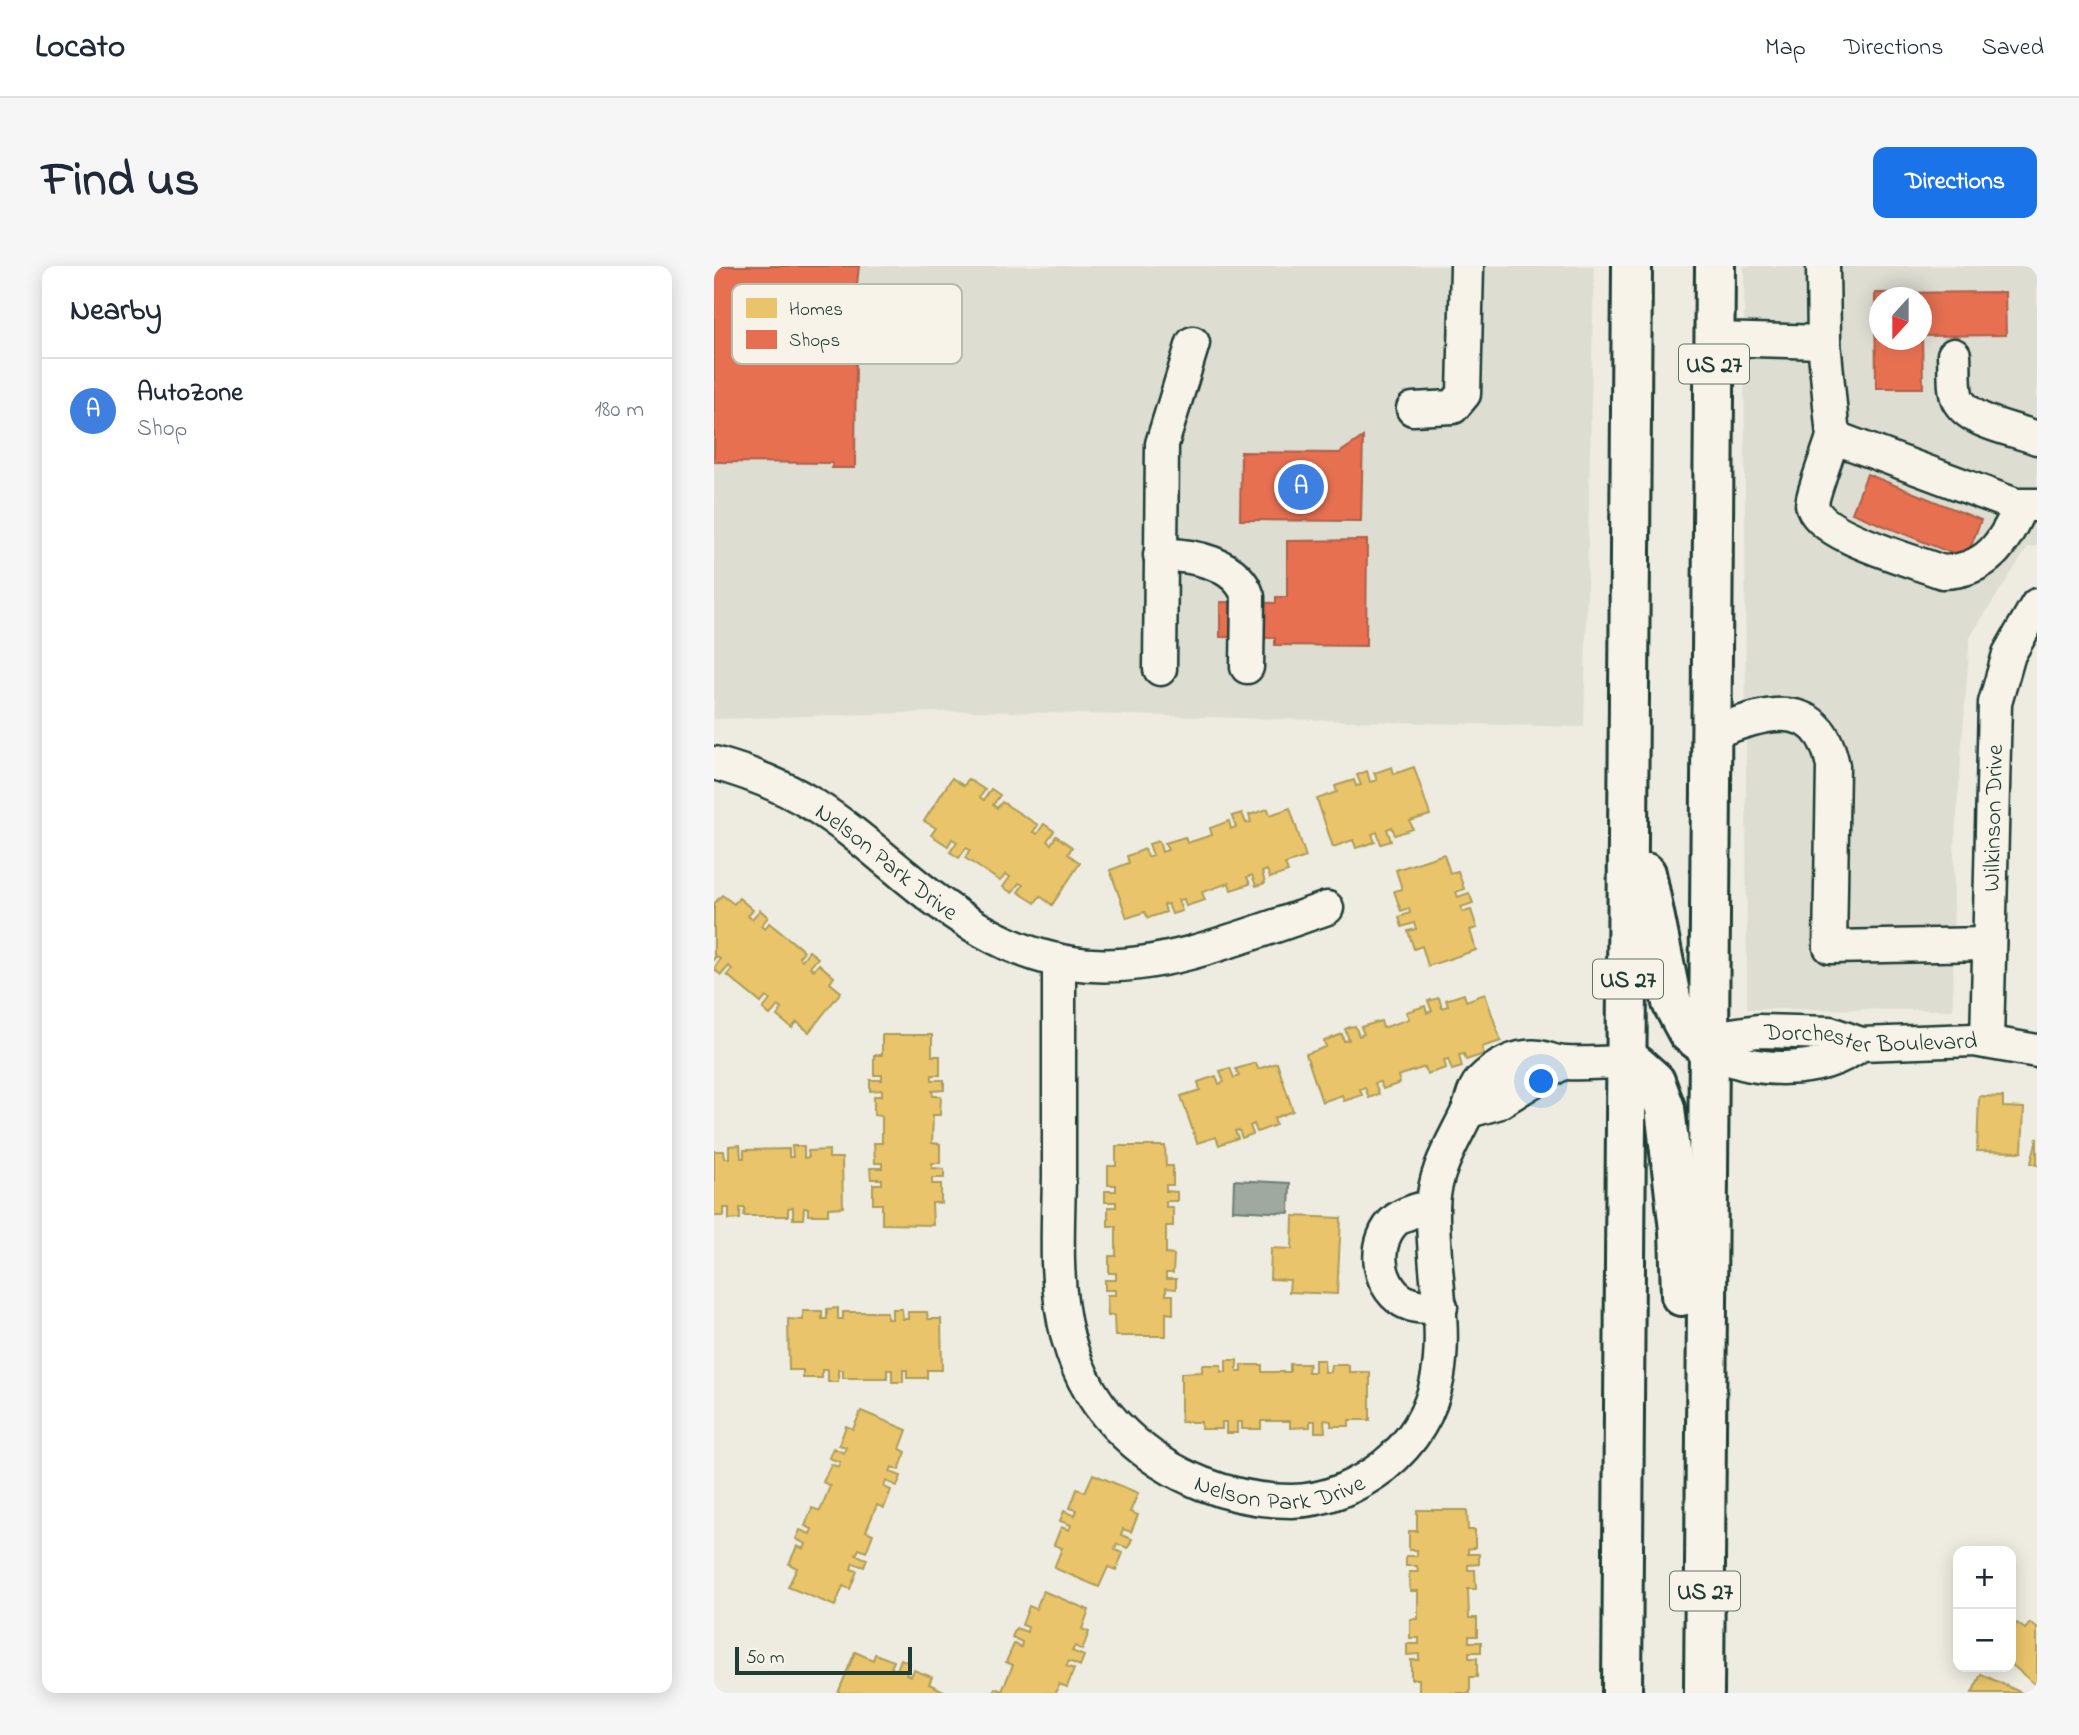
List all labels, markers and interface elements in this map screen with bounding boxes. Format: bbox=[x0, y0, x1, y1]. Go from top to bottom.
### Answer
text: Locato bbox=[35, 24, 125, 72]
text: Map bbox=[1765, 31, 1806, 66]
text: Directions bbox=[1844, 31, 1943, 66]
text: Saved bbox=[1981, 31, 2044, 66]
text: Find us bbox=[42, 146, 199, 218]
button: Directions bbox=[1873, 147, 2037, 218]
legend bbox=[732, 284, 962, 364]
north arrow bbox=[1869, 287, 1932, 350]
text: Nearby bbox=[70, 290, 162, 334]
text: Homes bbox=[789, 297, 843, 324]
text: Shops bbox=[789, 328, 840, 355]
road number: US 27 bbox=[1679, 344, 1749, 384]
text: AutoZone bbox=[137, 375, 243, 413]
text: A bbox=[86, 394, 100, 427]
text: 180 m bbox=[595, 394, 644, 427]
text: Shop bbox=[137, 413, 187, 446]
pin: A bbox=[1278, 461, 1324, 513]
street label: Wilkinson Drive bbox=[1976, 744, 2014, 892]
street label: Nelson Park Drive bbox=[807, 796, 964, 931]
road number: US 27 bbox=[1593, 960, 1663, 999]
street label: Dorchester Boulevard bbox=[1762, 1016, 1978, 1064]
your location bbox=[1524, 1064, 1558, 1098]
street label: Nelson Park Drive bbox=[1193, 1459, 1367, 1491]
text: Nelson Park Drive bbox=[1189, 1467, 1372, 1521]
map controls bbox=[1953, 1546, 2016, 1672]
button: + bbox=[1953, 1546, 2016, 1609]
road number: US 27 bbox=[1670, 1572, 1740, 1610]
button: − bbox=[1953, 1609, 2016, 1672]
scale bar bbox=[735, 1644, 912, 1676]
text: 50 m bbox=[746, 1645, 785, 1672]

